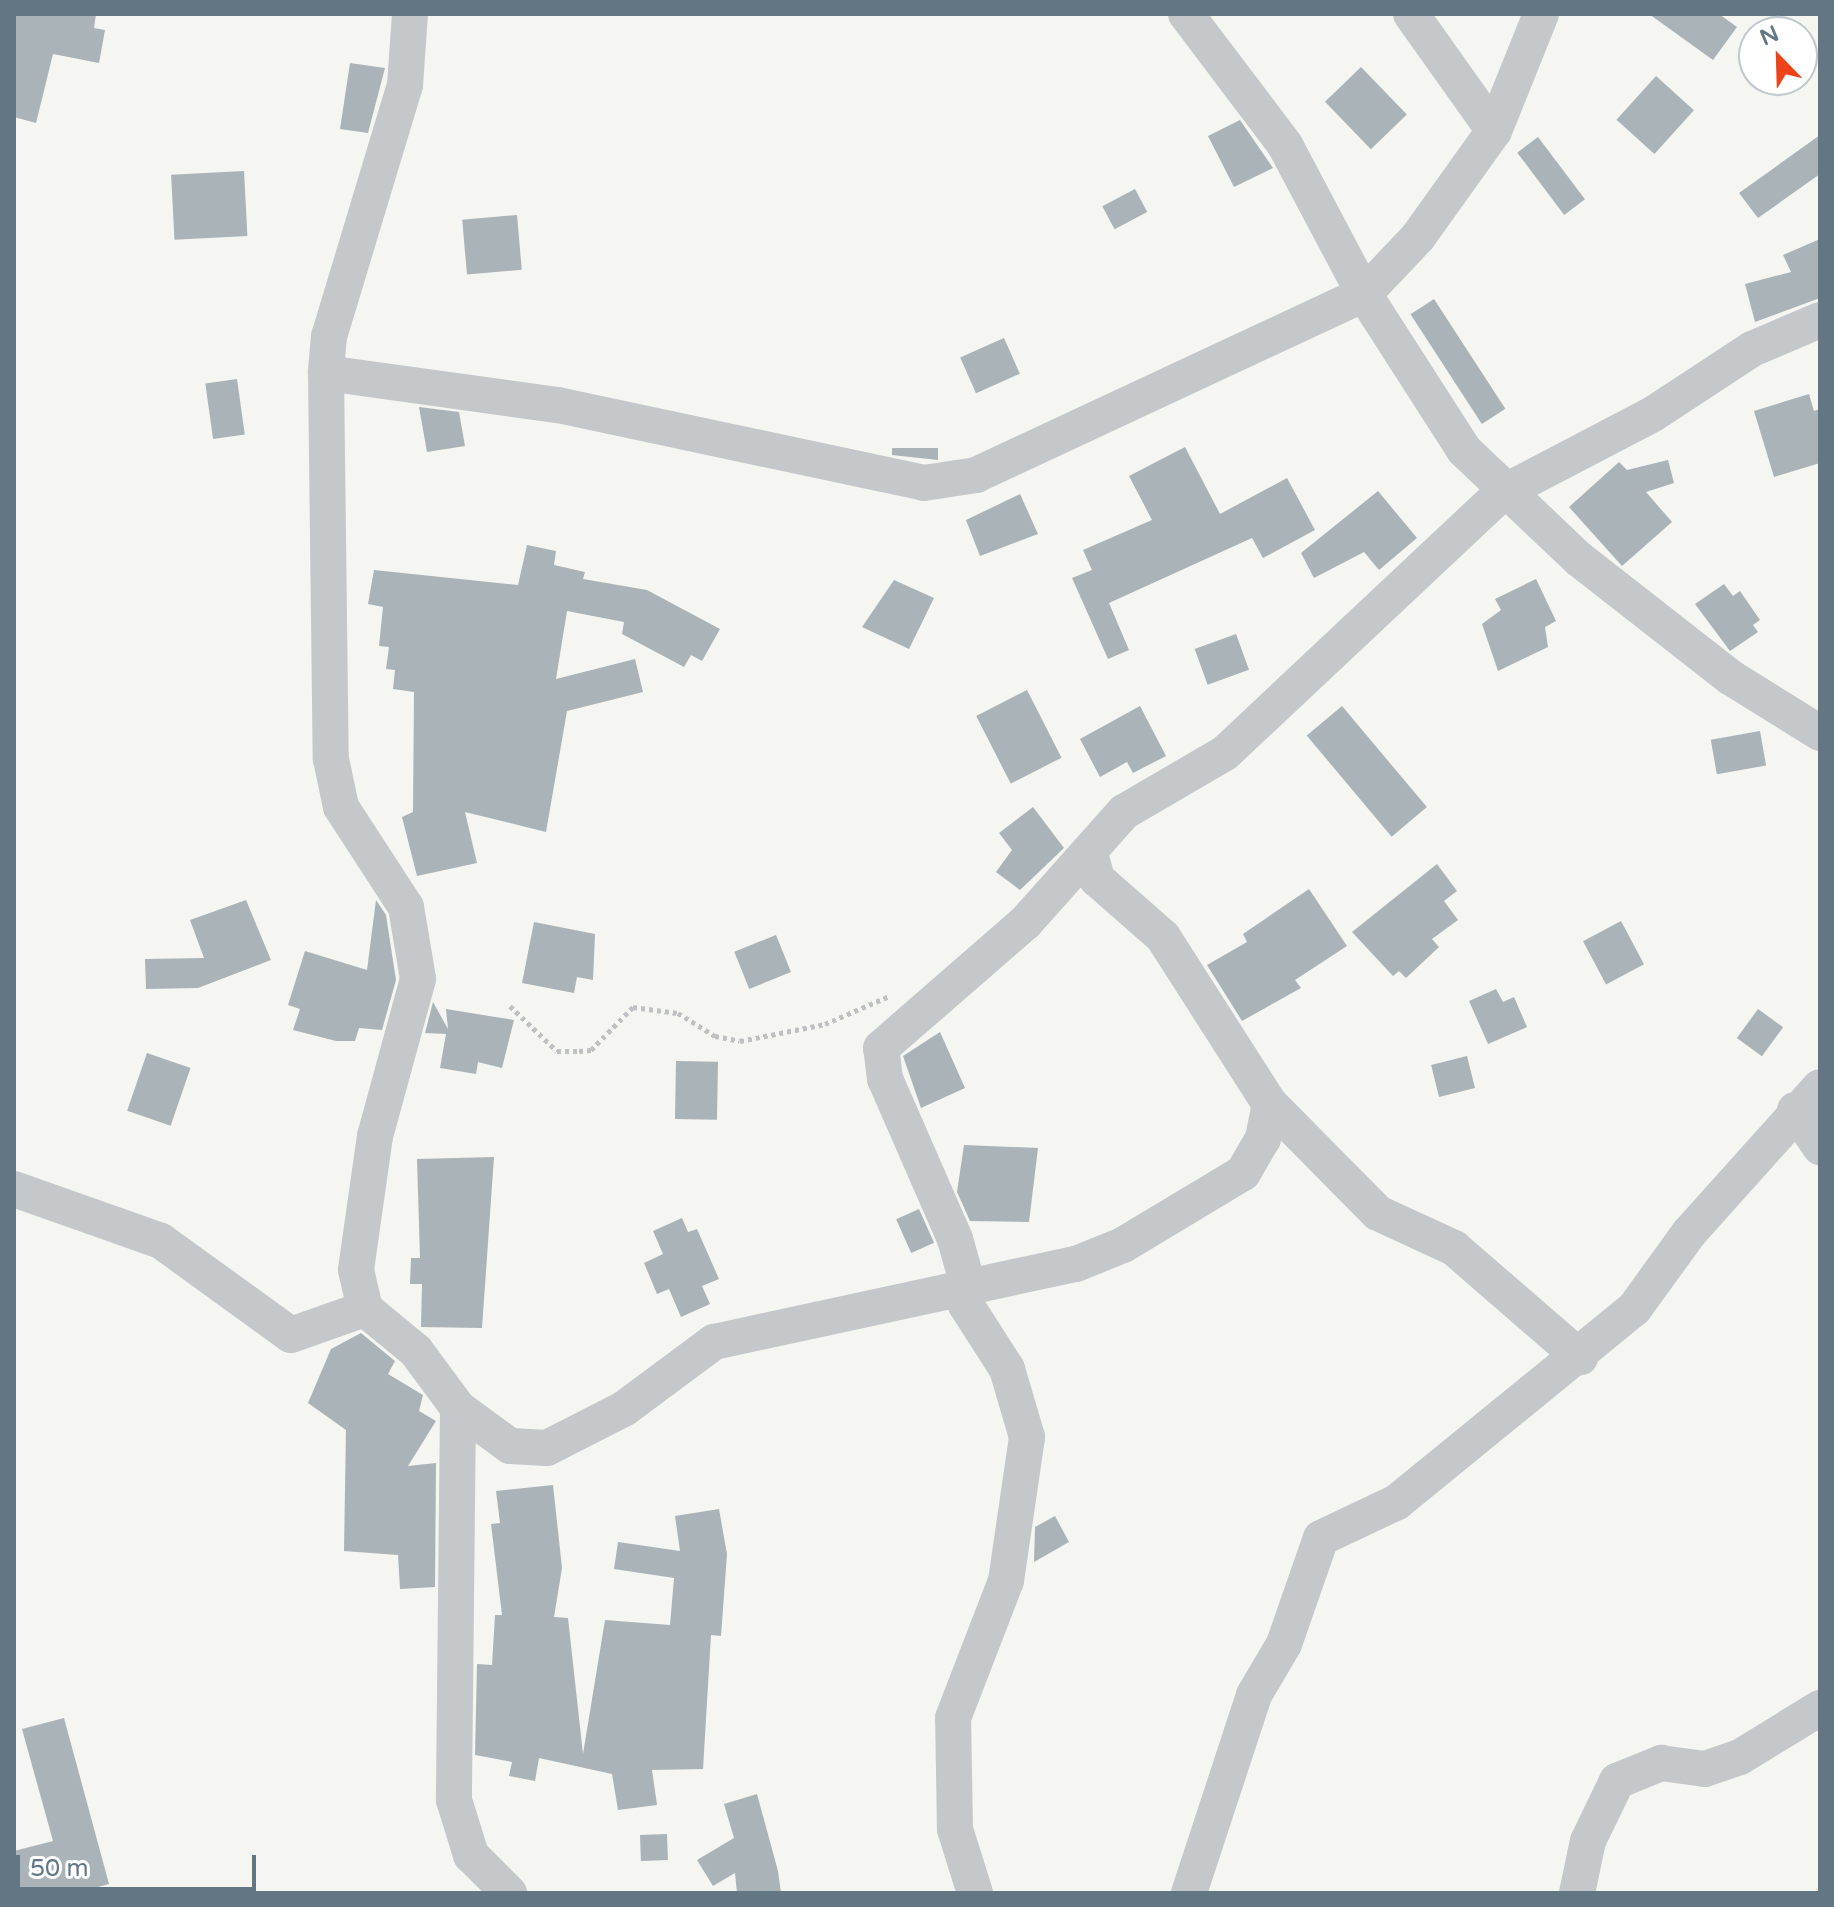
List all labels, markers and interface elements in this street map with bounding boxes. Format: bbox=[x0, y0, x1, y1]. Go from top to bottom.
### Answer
north arrow bbox=[1738, 16, 1818, 96]
text: N bbox=[1756, 20, 1783, 51]
scale bar bbox=[20, 1839, 260, 1889]
text: 50 m bbox=[30, 1854, 88, 1883]

